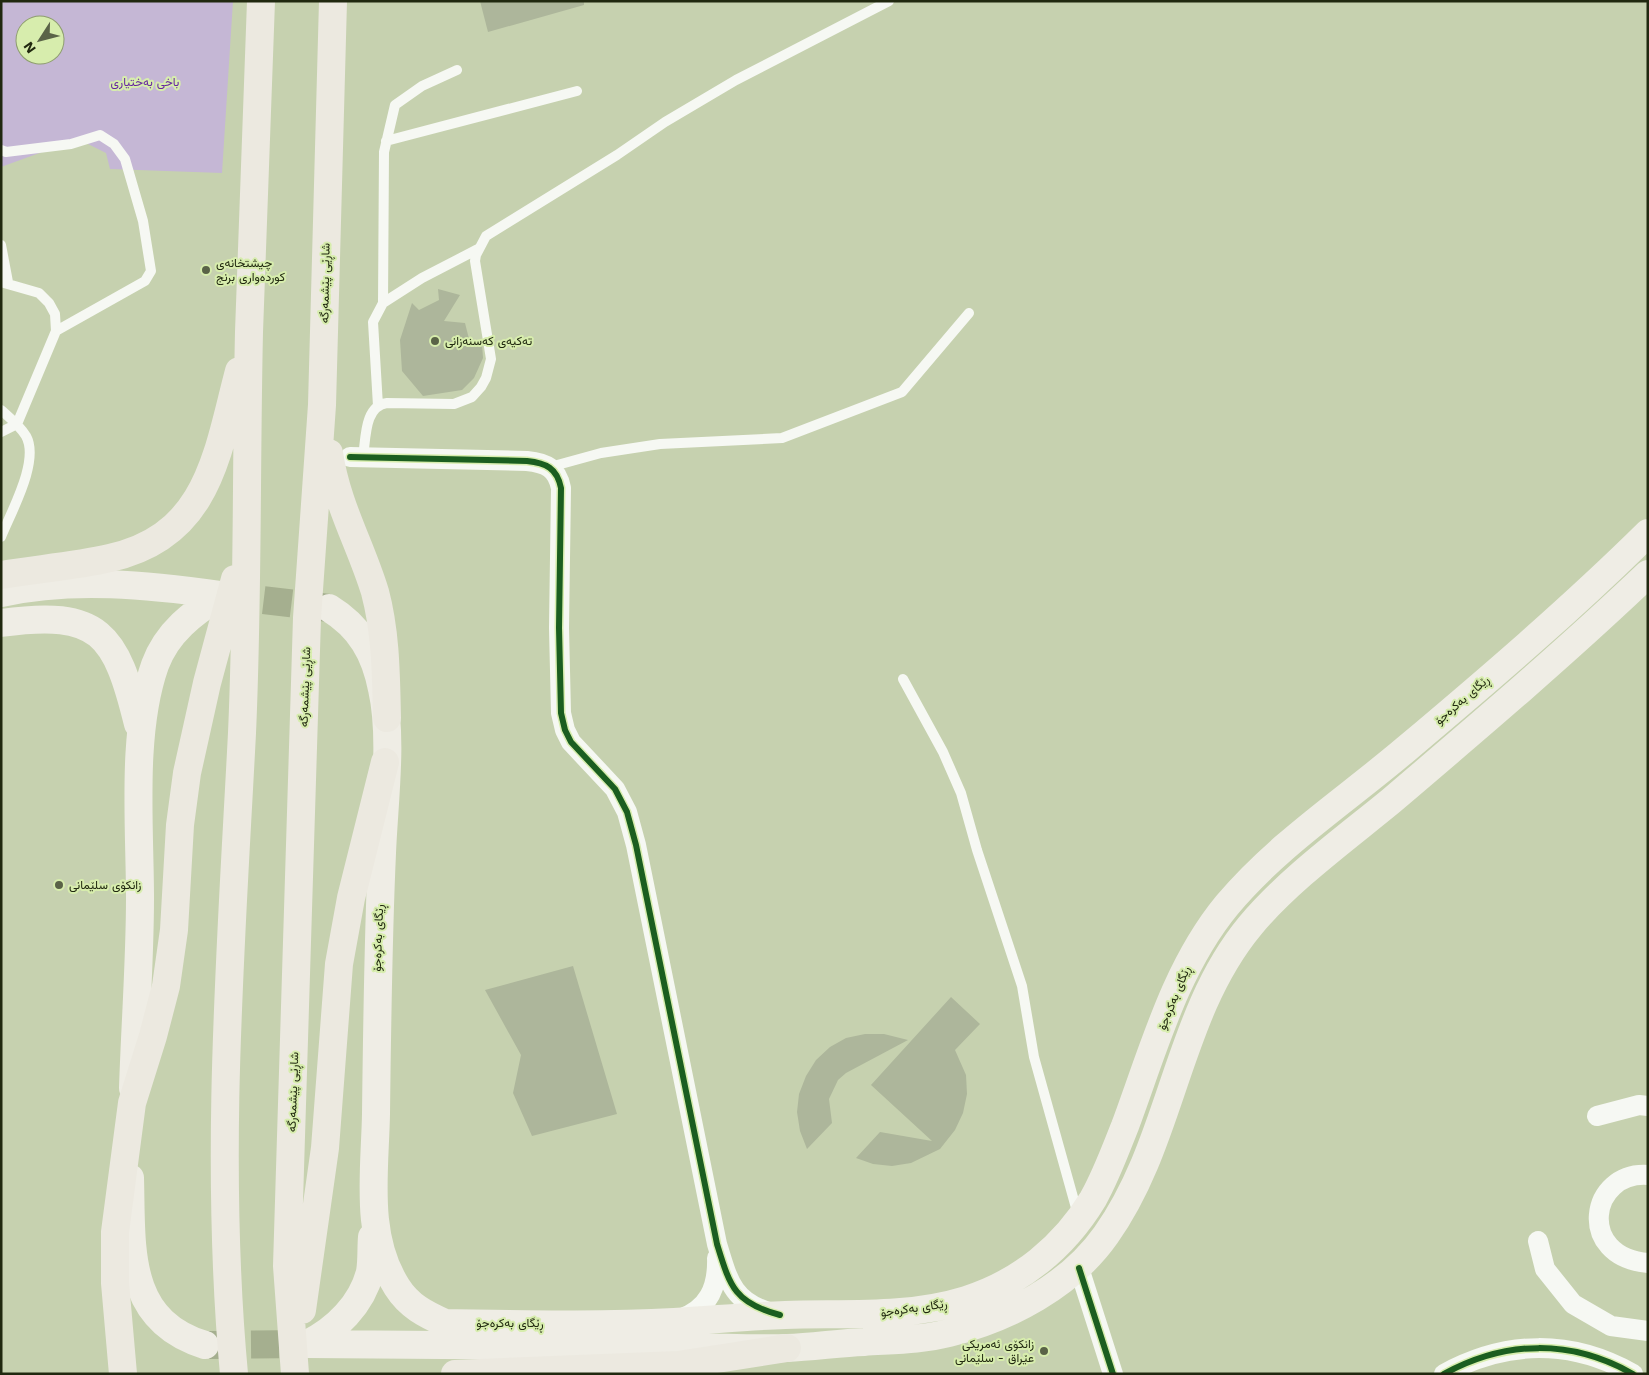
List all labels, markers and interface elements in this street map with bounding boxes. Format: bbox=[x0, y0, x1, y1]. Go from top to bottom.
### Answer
north arrow bbox=[15, 15, 65, 65]
text: N bbox=[20, 39, 39, 57]
park label: باخی بەختیاری bbox=[111, 75, 179, 90]
street label: شاڕێی پێشمەرگە bbox=[317, 243, 336, 323]
place label: چيشتخانەی کوردەواری برنج bbox=[216, 256, 285, 286]
marker: چيشتخانەی کوردەواری برنج bbox=[200, 264, 212, 276]
place label: تەکیەی کەسنەزانی bbox=[445, 334, 532, 349]
marker: تەکیەی کەسنەزانی bbox=[429, 335, 441, 347]
street label: شاڕێی پێشمەرگە bbox=[297, 647, 316, 727]
street label: ڕێگای بەکرەجۆ bbox=[1432, 673, 1494, 730]
place label: زانکۆی سلێمانی bbox=[69, 878, 141, 893]
marker: زانکۆی سلێمانی bbox=[53, 879, 65, 891]
street label: ڕێگای بەکرەجۆ bbox=[370, 904, 389, 972]
street label: ڕێگای بەکرەجۆ bbox=[1155, 964, 1196, 1033]
street label: شاڕێی پێشمەرگە bbox=[285, 1052, 304, 1132]
street label: ڕێگای بەکرەجۆ bbox=[880, 1296, 949, 1323]
street label: ڕێگای بەکرەجۆ bbox=[476, 1316, 544, 1333]
place label: زانکۆی ئەمریکی عێراق - سلێمانی bbox=[955, 1337, 1034, 1366]
marker: زانکۆی ئەمریکی عێراق - سلێمانی bbox=[1038, 1345, 1050, 1357]

